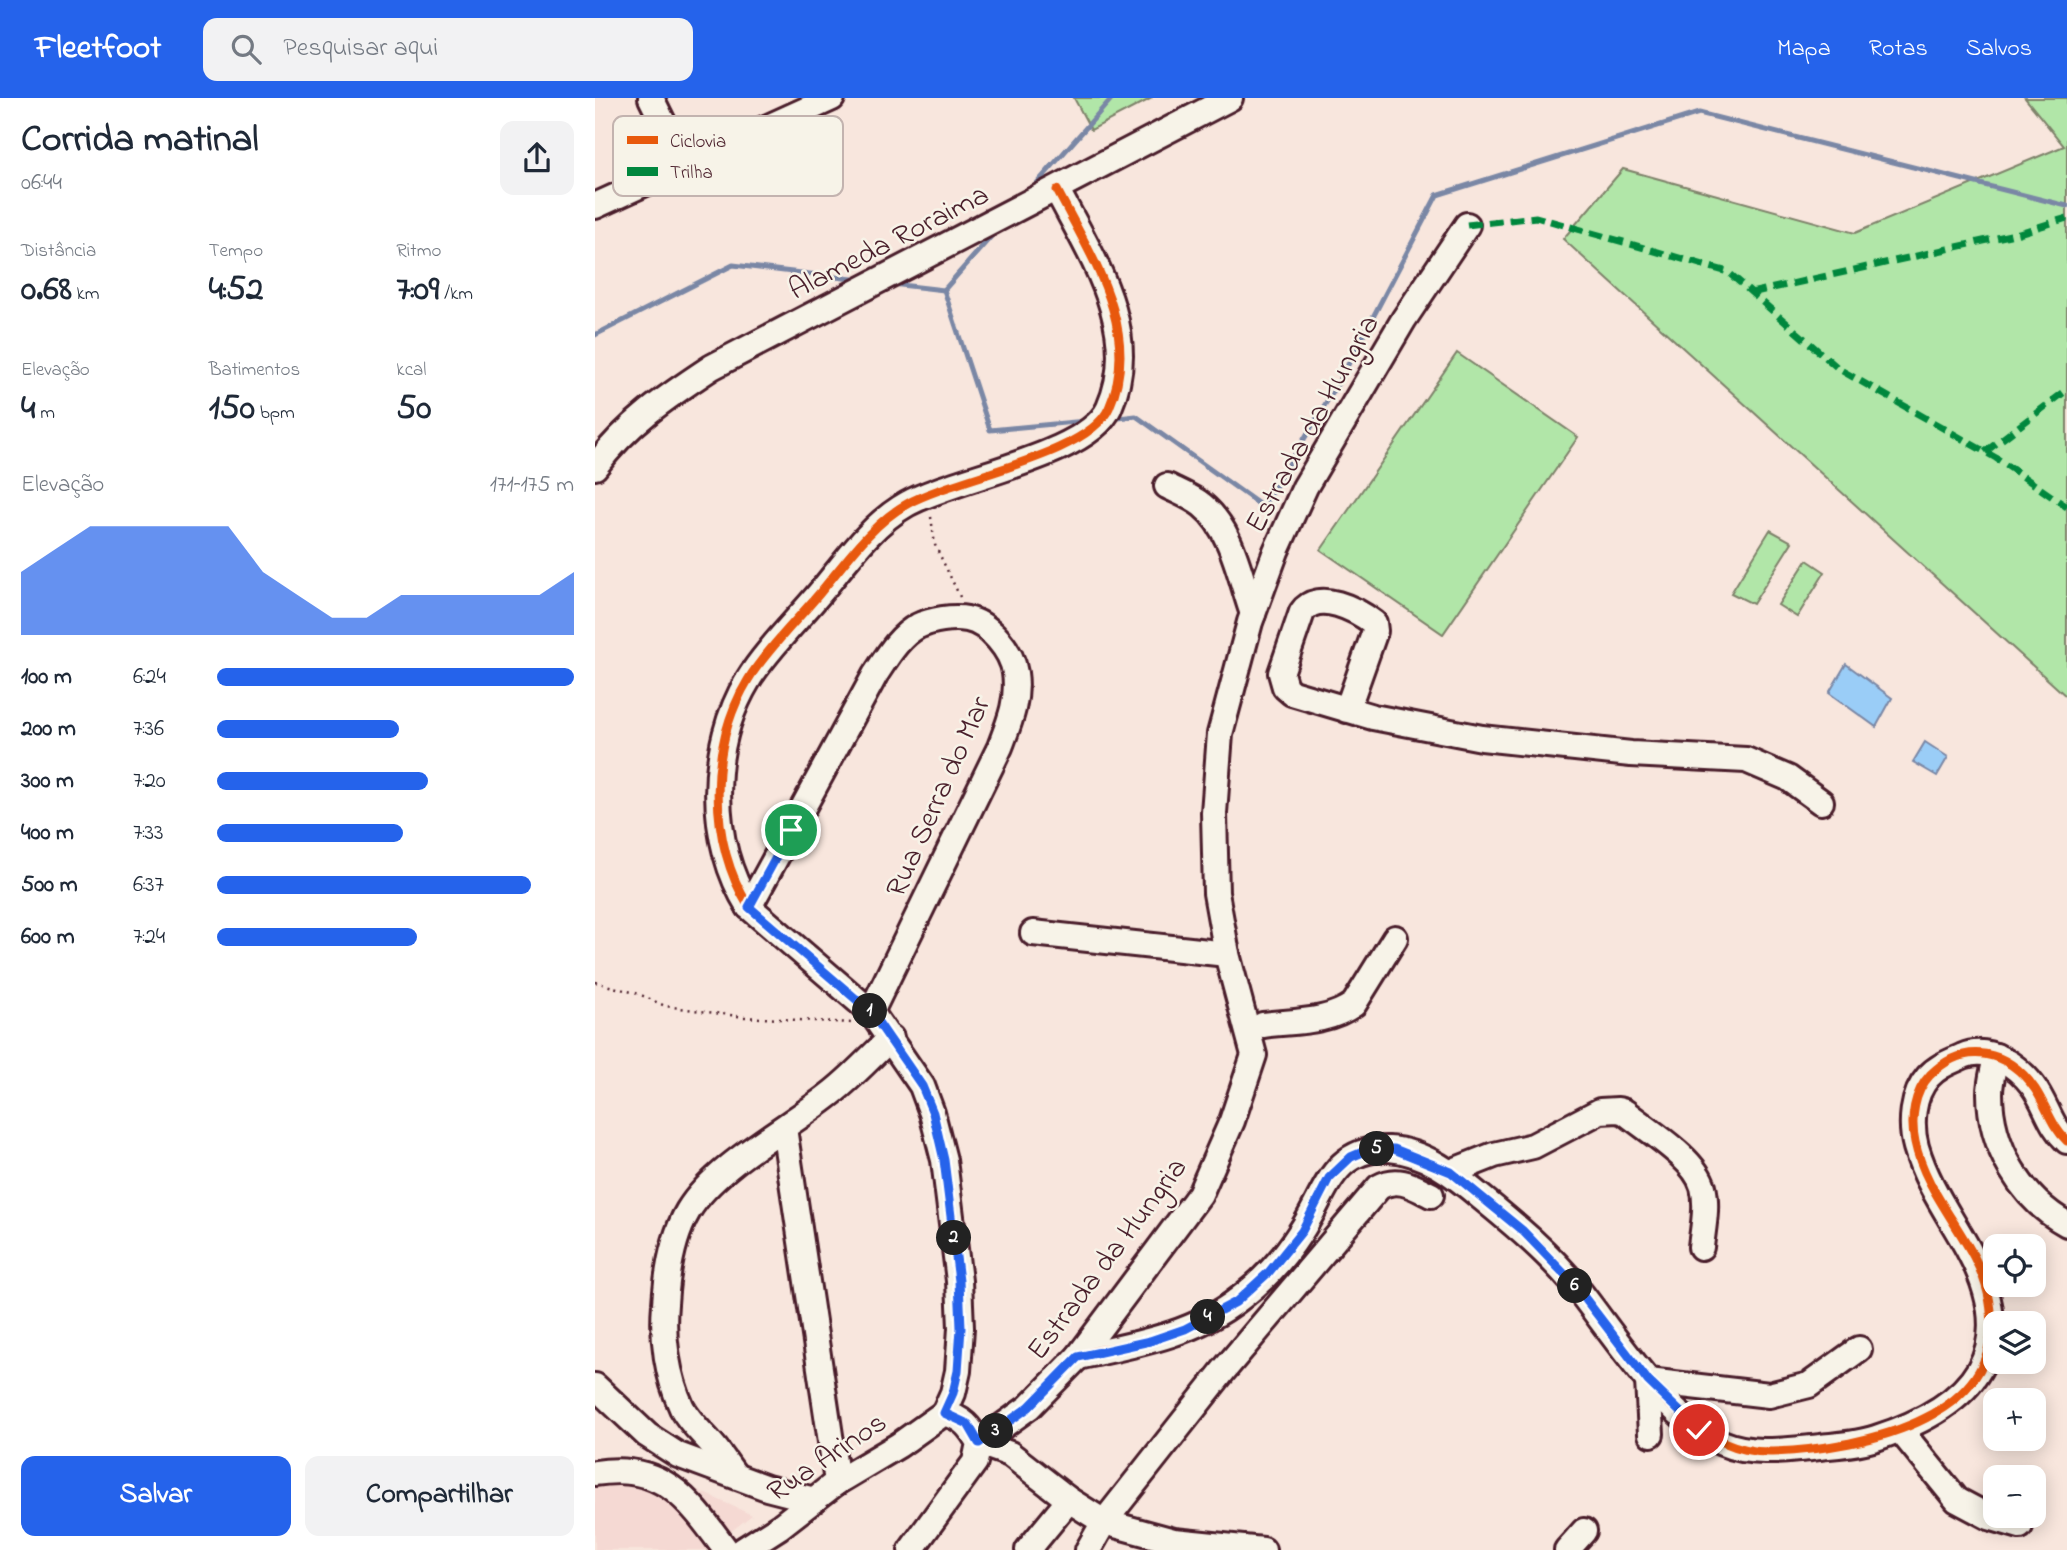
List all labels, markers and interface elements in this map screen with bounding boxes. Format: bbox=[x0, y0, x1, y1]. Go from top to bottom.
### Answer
search box bbox=[203, 18, 693, 81]
text: Fleetfoot bbox=[35, 25, 161, 73]
icon: search bbox=[227, 30, 265, 68]
text: Pesquisar aqui bbox=[283, 30, 438, 68]
text: Mapa bbox=[1777, 32, 1831, 67]
text: Rotas bbox=[1869, 32, 1928, 67]
text: Salvos bbox=[1966, 32, 2032, 67]
text: Corrida matinal bbox=[21, 113, 259, 169]
legend bbox=[613, 116, 843, 196]
button: share bbox=[500, 121, 574, 195]
text: Ciclovia bbox=[670, 129, 726, 156]
text: Trilha bbox=[670, 160, 713, 187]
text: 06:44 bbox=[21, 167, 62, 200]
street label: Alameda Roraima bbox=[782, 174, 997, 313]
text: Distância bbox=[21, 238, 96, 265]
text: Tempo bbox=[209, 238, 263, 265]
text: Ritmo bbox=[396, 238, 441, 265]
text: 0.68 bbox=[21, 265, 72, 316]
text: 4:52 bbox=[209, 265, 263, 316]
text: 7:09 bbox=[396, 265, 439, 316]
text: km bbox=[72, 281, 100, 308]
text: /km bbox=[439, 281, 473, 308]
street label: Estrada da Hungria bbox=[1235, 307, 1392, 542]
text: Elevação bbox=[21, 357, 90, 384]
text: Batimentos bbox=[209, 357, 300, 384]
text: kcal bbox=[396, 357, 427, 384]
text: 4 bbox=[21, 384, 35, 435]
text: 150 bbox=[209, 384, 255, 435]
text: 50 bbox=[396, 384, 431, 435]
text: m bbox=[35, 400, 55, 427]
text: bpm bbox=[255, 400, 295, 427]
text: Elevação bbox=[21, 469, 104, 502]
text: 171–175 m bbox=[490, 469, 574, 502]
text: 100 m bbox=[21, 661, 72, 694]
text: 6:24 bbox=[133, 661, 166, 694]
street label: Rua Serra do Mar bbox=[876, 689, 1004, 905]
text: 200 m bbox=[21, 713, 76, 746]
text: 7:36 bbox=[133, 713, 164, 746]
text: 300 m bbox=[21, 765, 74, 798]
text: 7:20 bbox=[133, 765, 166, 798]
pin bbox=[761, 800, 821, 860]
icon: arrive bbox=[772, 811, 810, 849]
text: 400 m bbox=[21, 817, 74, 850]
text: 7:33 bbox=[133, 817, 163, 850]
text: 500 m bbox=[21, 869, 78, 902]
text: 6:37 bbox=[133, 869, 164, 902]
text: 600 m bbox=[21, 921, 75, 954]
text: 7:24 bbox=[133, 921, 165, 954]
pin: 1 bbox=[853, 993, 887, 1028]
text: 1 bbox=[866, 997, 873, 1024]
pin: 5 bbox=[1359, 1132, 1395, 1166]
text: 5 bbox=[1371, 1135, 1382, 1162]
street label: Estrada da Hungria bbox=[1017, 1149, 1199, 1370]
pin: 2 bbox=[937, 1220, 971, 1256]
text: 2 bbox=[949, 1224, 958, 1251]
map controls bbox=[1983, 1234, 2046, 1528]
button: locate bbox=[1983, 1234, 2046, 1297]
pin: 6 bbox=[1557, 1268, 1593, 1304]
text: 6 bbox=[1570, 1272, 1579, 1299]
pin: 4 bbox=[1191, 1300, 1225, 1334]
text: 4 bbox=[1204, 1303, 1211, 1330]
button: layers bbox=[1983, 1311, 2046, 1374]
button: + bbox=[1983, 1388, 2046, 1451]
pin bbox=[1669, 1400, 1729, 1460]
street label: Rua Arinos bbox=[759, 1402, 896, 1515]
icon: check bbox=[1680, 1411, 1718, 1449]
pin: 3 bbox=[979, 1414, 1013, 1448]
text: 3 bbox=[992, 1417, 999, 1444]
button: Salvar bbox=[21, 1456, 291, 1536]
button: Compartilhar bbox=[305, 1456, 574, 1536]
button: − bbox=[1983, 1465, 2046, 1528]

